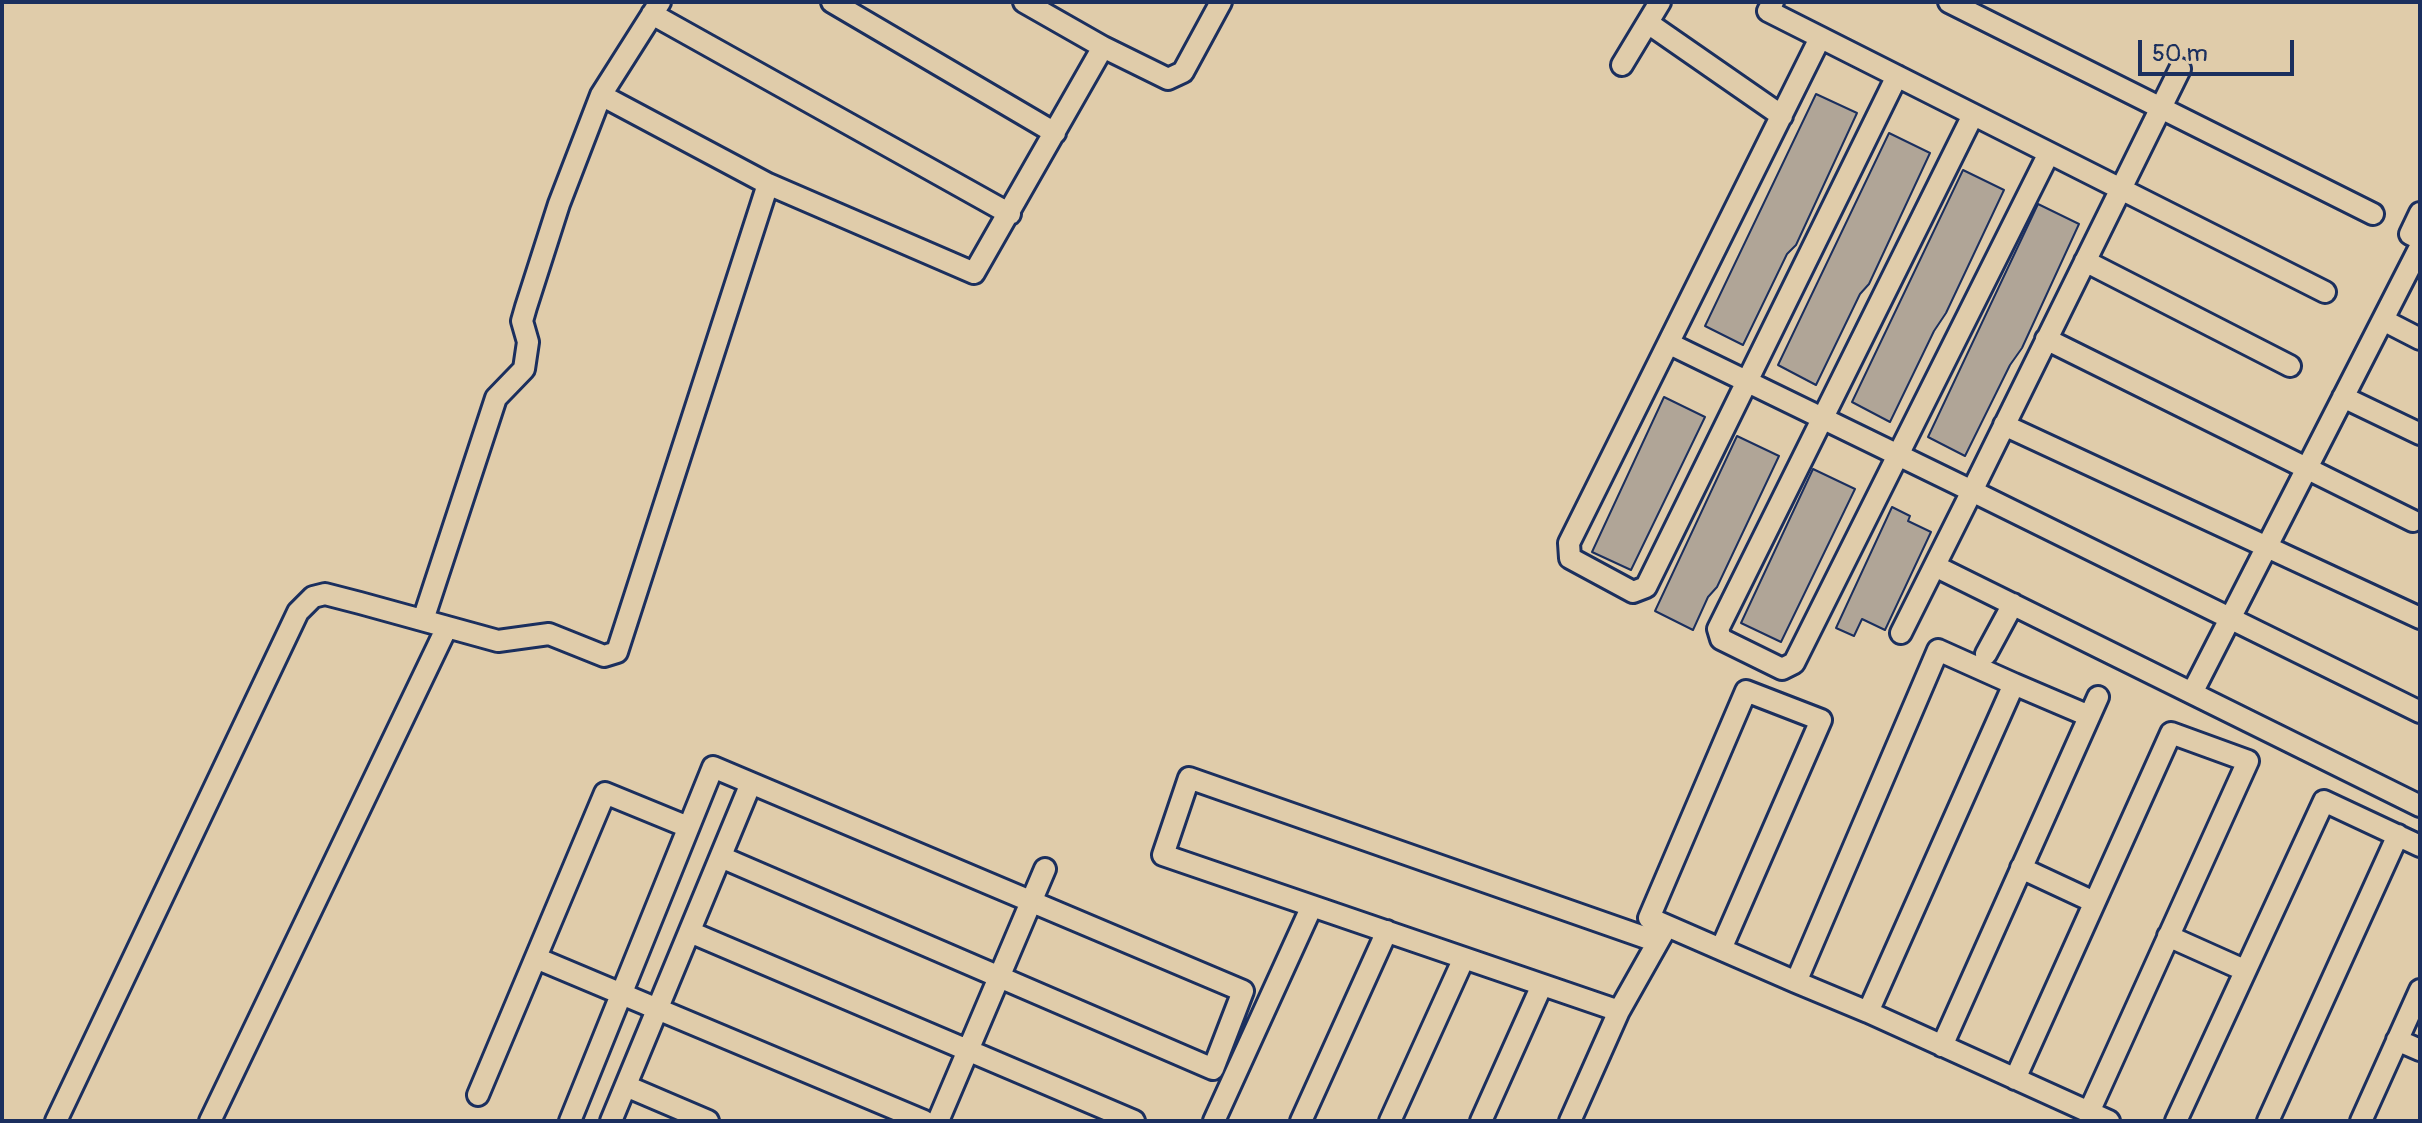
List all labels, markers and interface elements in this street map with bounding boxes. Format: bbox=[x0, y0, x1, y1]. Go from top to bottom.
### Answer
scale bar bbox=[2142, 24, 2298, 74]
text: 50 m bbox=[2152, 39, 2208, 68]

